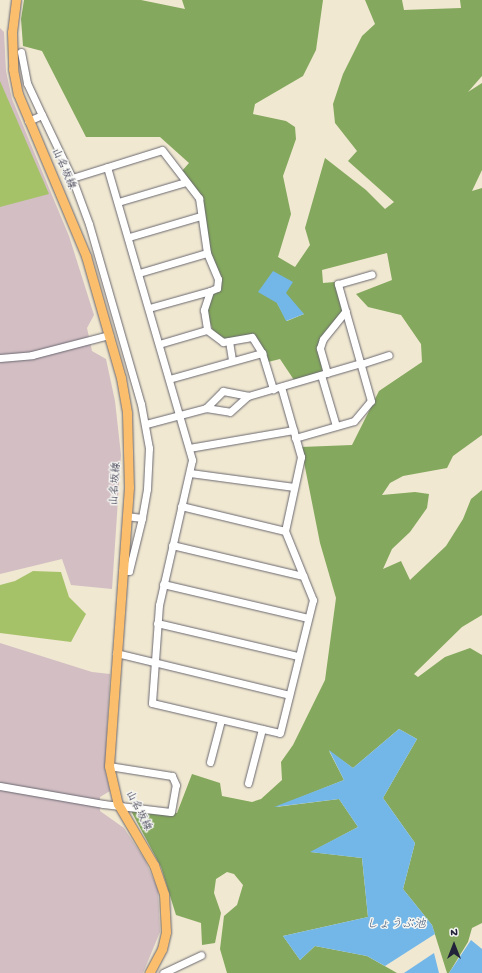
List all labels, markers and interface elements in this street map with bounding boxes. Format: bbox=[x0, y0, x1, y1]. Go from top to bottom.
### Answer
street label: 山名坂線 bbox=[48, 146, 78, 192]
street label: 山名坂線 bbox=[108, 462, 124, 506]
street label: 山名坂線 bbox=[122, 788, 154, 834]
water label: しょうぶ池 bbox=[366, 919, 426, 933]
north arrow bbox=[434, 925, 474, 965]
text: N bbox=[450, 927, 458, 939]

